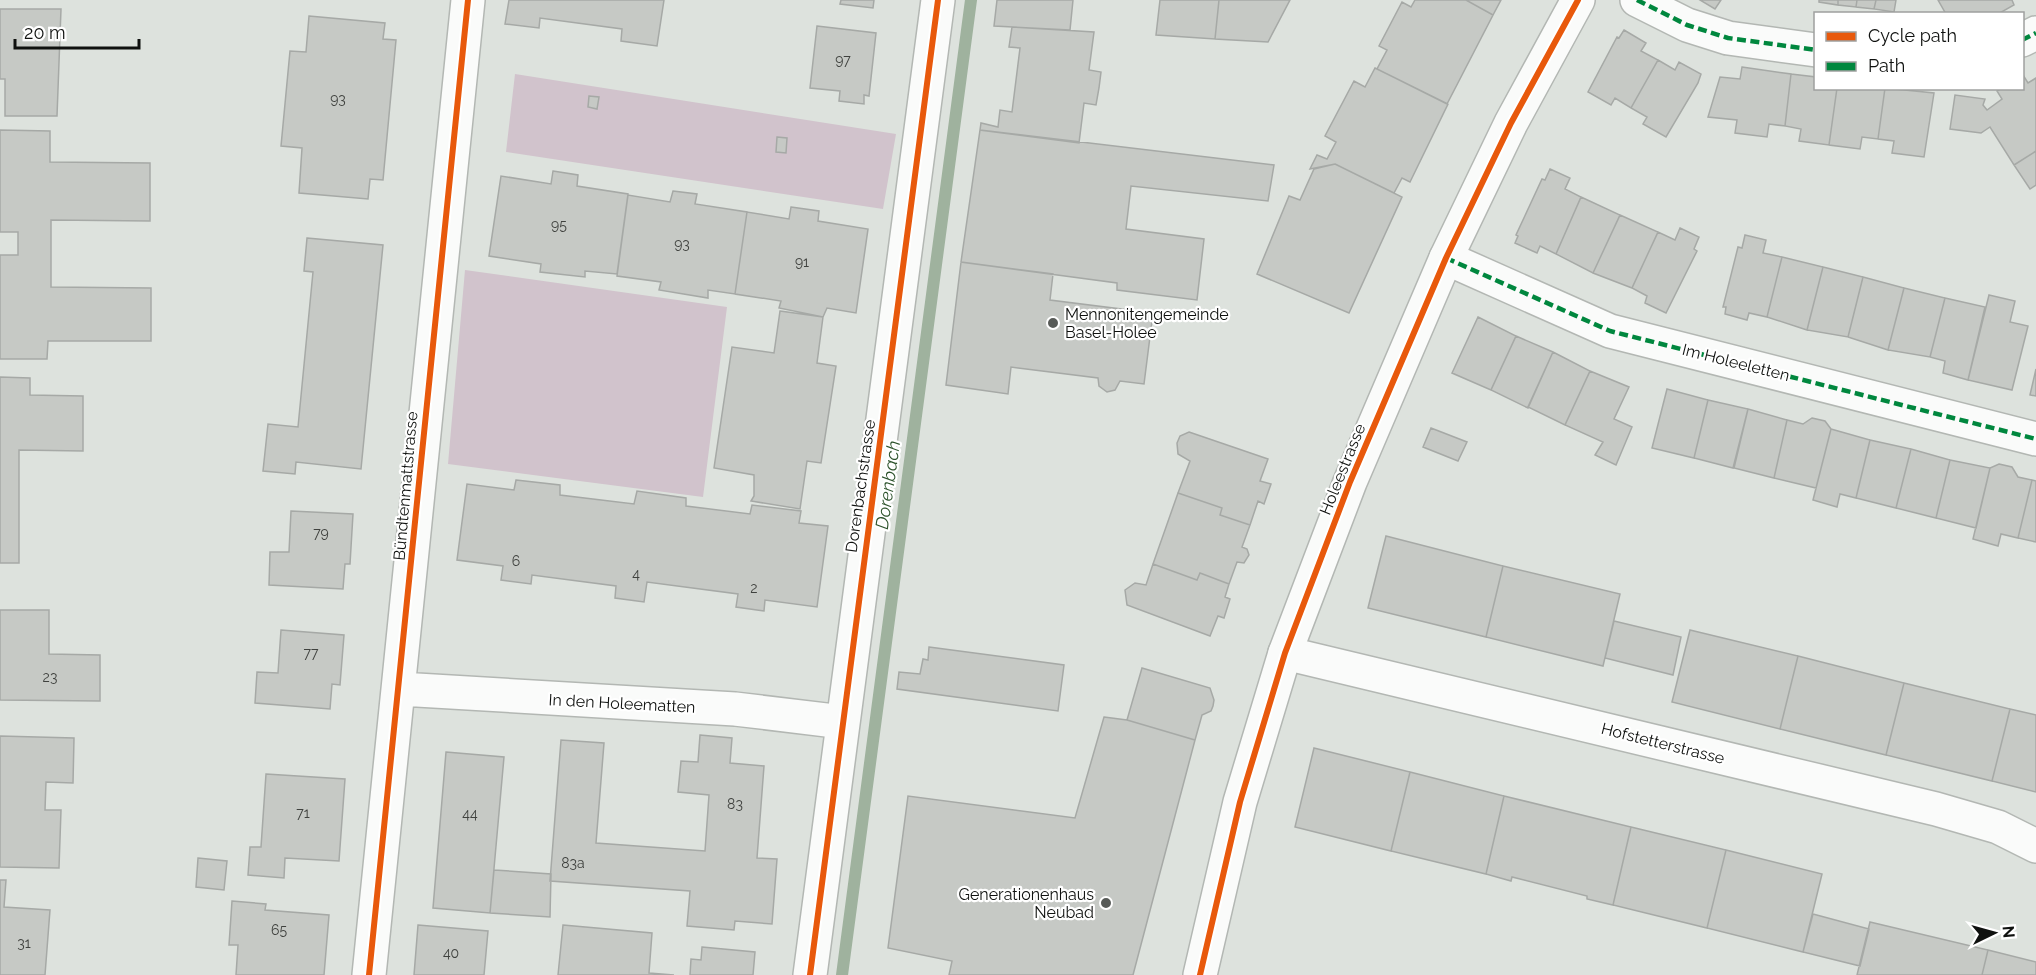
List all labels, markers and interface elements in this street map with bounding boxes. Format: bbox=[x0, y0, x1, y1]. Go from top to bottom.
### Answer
scale bar bbox=[15, 12, 140, 50]
legend bbox=[1814, 12, 2024, 90]
text: 20 m bbox=[24, 22, 66, 43]
text: Cycle path bbox=[1868, 25, 1957, 46]
house number: 97 bbox=[835, 52, 851, 68]
text: Path bbox=[1868, 55, 1905, 76]
house number: 93 bbox=[330, 91, 346, 107]
house number: 95 bbox=[551, 217, 567, 233]
house number: 93 bbox=[674, 236, 690, 252]
house number: 91 bbox=[795, 254, 809, 270]
place label: Mennonitengemeinde Basel-Holee bbox=[1065, 305, 1229, 342]
marker: Mennonitengemeinde Basel-Holee bbox=[1046, 316, 1060, 330]
street label: Im Holeeletten bbox=[1680, 340, 1792, 385]
street label: Bündtenmattstrasse bbox=[390, 411, 421, 561]
street label: Dorenbachstrasse bbox=[842, 418, 879, 554]
street label: Holeestrasse bbox=[1316, 421, 1369, 518]
water label: Dorenbach bbox=[871, 439, 904, 531]
house number: 79 bbox=[313, 525, 329, 541]
house number: 6 bbox=[512, 553, 520, 569]
house number: 4 bbox=[632, 566, 640, 582]
house number: 2 bbox=[750, 580, 758, 596]
house number: 77 bbox=[304, 645, 319, 661]
house number: 23 bbox=[43, 669, 57, 685]
street label: In den Holeematten bbox=[548, 690, 696, 717]
street label: Hofstetterstrasse bbox=[1599, 719, 1727, 768]
house number: 83 bbox=[727, 796, 743, 812]
house number: 71 bbox=[296, 805, 310, 821]
house number: 44 bbox=[462, 806, 478, 822]
house number: 83a bbox=[561, 855, 585, 871]
place label: Generationenhaus Neubad bbox=[958, 885, 1094, 922]
marker: Generationenhaus Neubad bbox=[1099, 896, 1113, 910]
north arrow bbox=[1964, 903, 2024, 963]
house number: 65 bbox=[271, 922, 287, 938]
text: N bbox=[1998, 925, 2018, 939]
house number: 31 bbox=[17, 935, 31, 951]
house number: 40 bbox=[443, 945, 459, 961]

